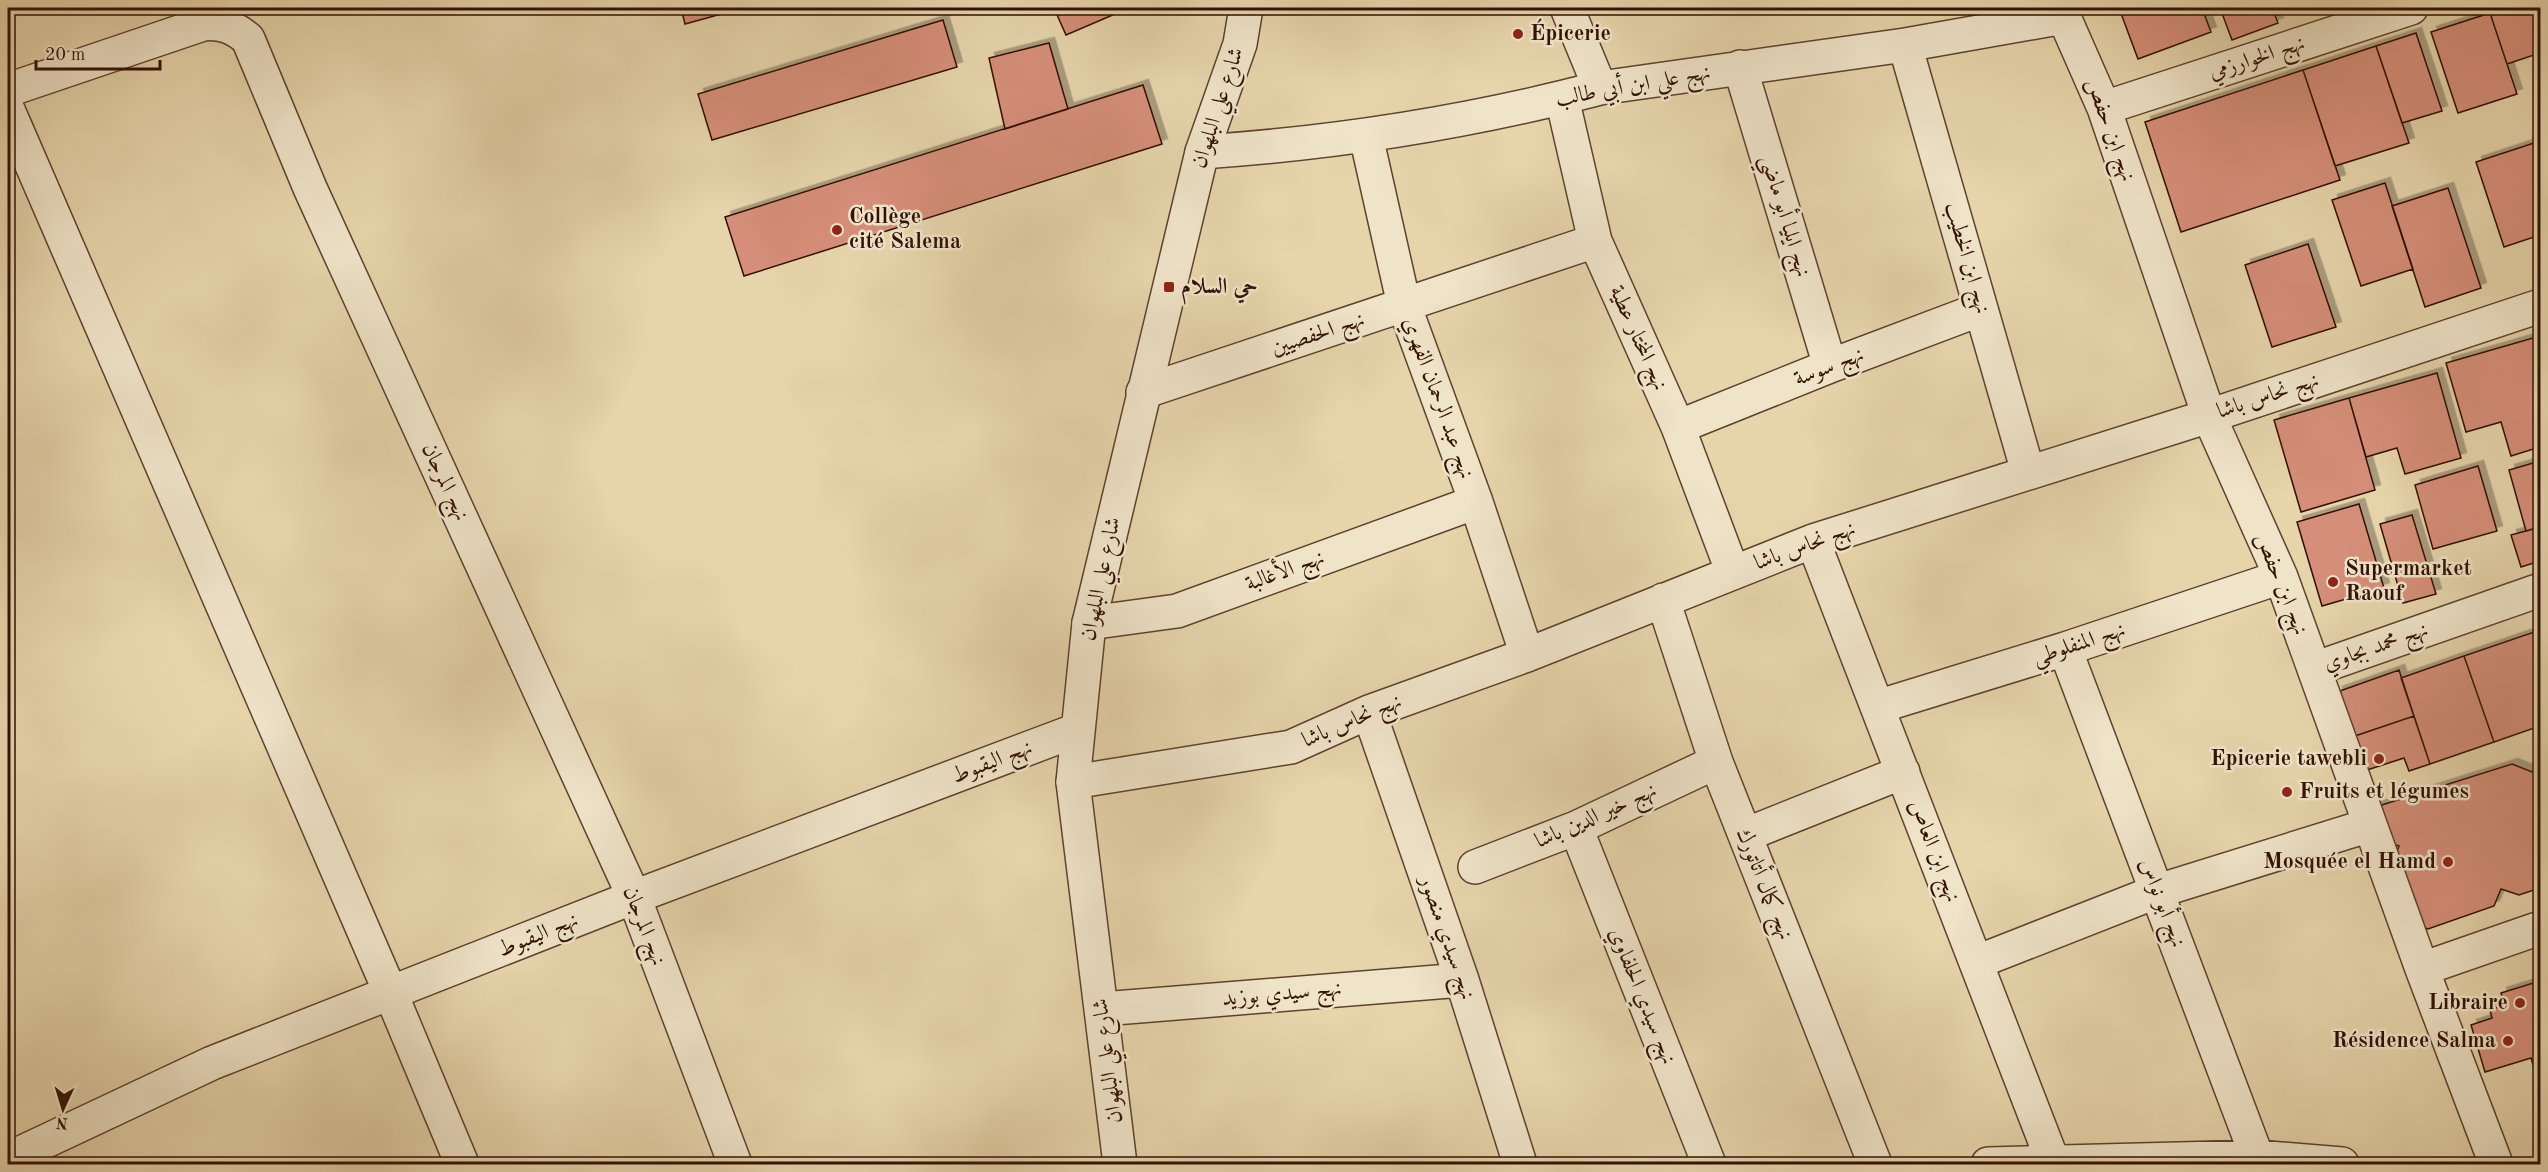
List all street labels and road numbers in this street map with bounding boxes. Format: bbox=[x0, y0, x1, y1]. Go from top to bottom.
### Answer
street label: نهج الخوارزمي bbox=[2206, 32, 2310, 90]
street label: شارع علي البلهوان bbox=[1188, 45, 1256, 174]
street label: نهج علي ابن أبي طالب bbox=[1553, 56, 1714, 119]
street label: نهج ابن حفص bbox=[2075, 76, 2139, 187]
street label: نهج ايليا أبو ماضي bbox=[1748, 151, 1820, 282]
street label: نهج ابن الخطيب bbox=[1934, 200, 1993, 318]
street label: نهج المختار عطية bbox=[1599, 282, 1671, 397]
street label: نهج الحفصيين bbox=[1269, 309, 1370, 366]
street label: نهج عبد الرحمان الفهري bbox=[1392, 314, 1477, 484]
street label: نهج سوسة bbox=[1791, 344, 1869, 397]
street label: نهج نحاس باشا bbox=[2214, 369, 2324, 429]
street label: نهج المرجان bbox=[411, 440, 473, 527]
street label: شارع علي البلهوان bbox=[1077, 515, 1134, 645]
street label: نهج نحاس باشا bbox=[1752, 518, 1861, 581]
street label: نهج ابن حفص bbox=[2244, 530, 2311, 641]
street label: نهج الأغالبة bbox=[1241, 541, 1330, 602]
street label: نهج المنفلوطي bbox=[2030, 619, 2131, 677]
street label: نهج محمد بجاوي bbox=[2321, 619, 2434, 682]
street label: نهج نحاس باشا bbox=[1299, 690, 1408, 758]
street label: نهج اليقبوط bbox=[949, 737, 1038, 794]
street label: نهج خير الدين باشا bbox=[1532, 779, 1663, 859]
street label: نهج ابن العاص bbox=[1898, 797, 1964, 908]
street label: نهج كمال أتاتورك bbox=[1725, 823, 1802, 946]
street label: نهج أبو نواس bbox=[2128, 853, 2195, 953]
street label: نهج سيدي منصور bbox=[1408, 871, 1478, 1005]
street label: نهج المرجان bbox=[612, 883, 669, 971]
street label: نهج اليقبوط bbox=[495, 909, 584, 968]
street label: نهج سيدي الحلفاوي bbox=[1598, 925, 1679, 1070]
street label: نهج سيدي بوزيد bbox=[1221, 978, 1343, 1017]
street label: شارع علي البلهوان bbox=[1089, 996, 1136, 1125]

